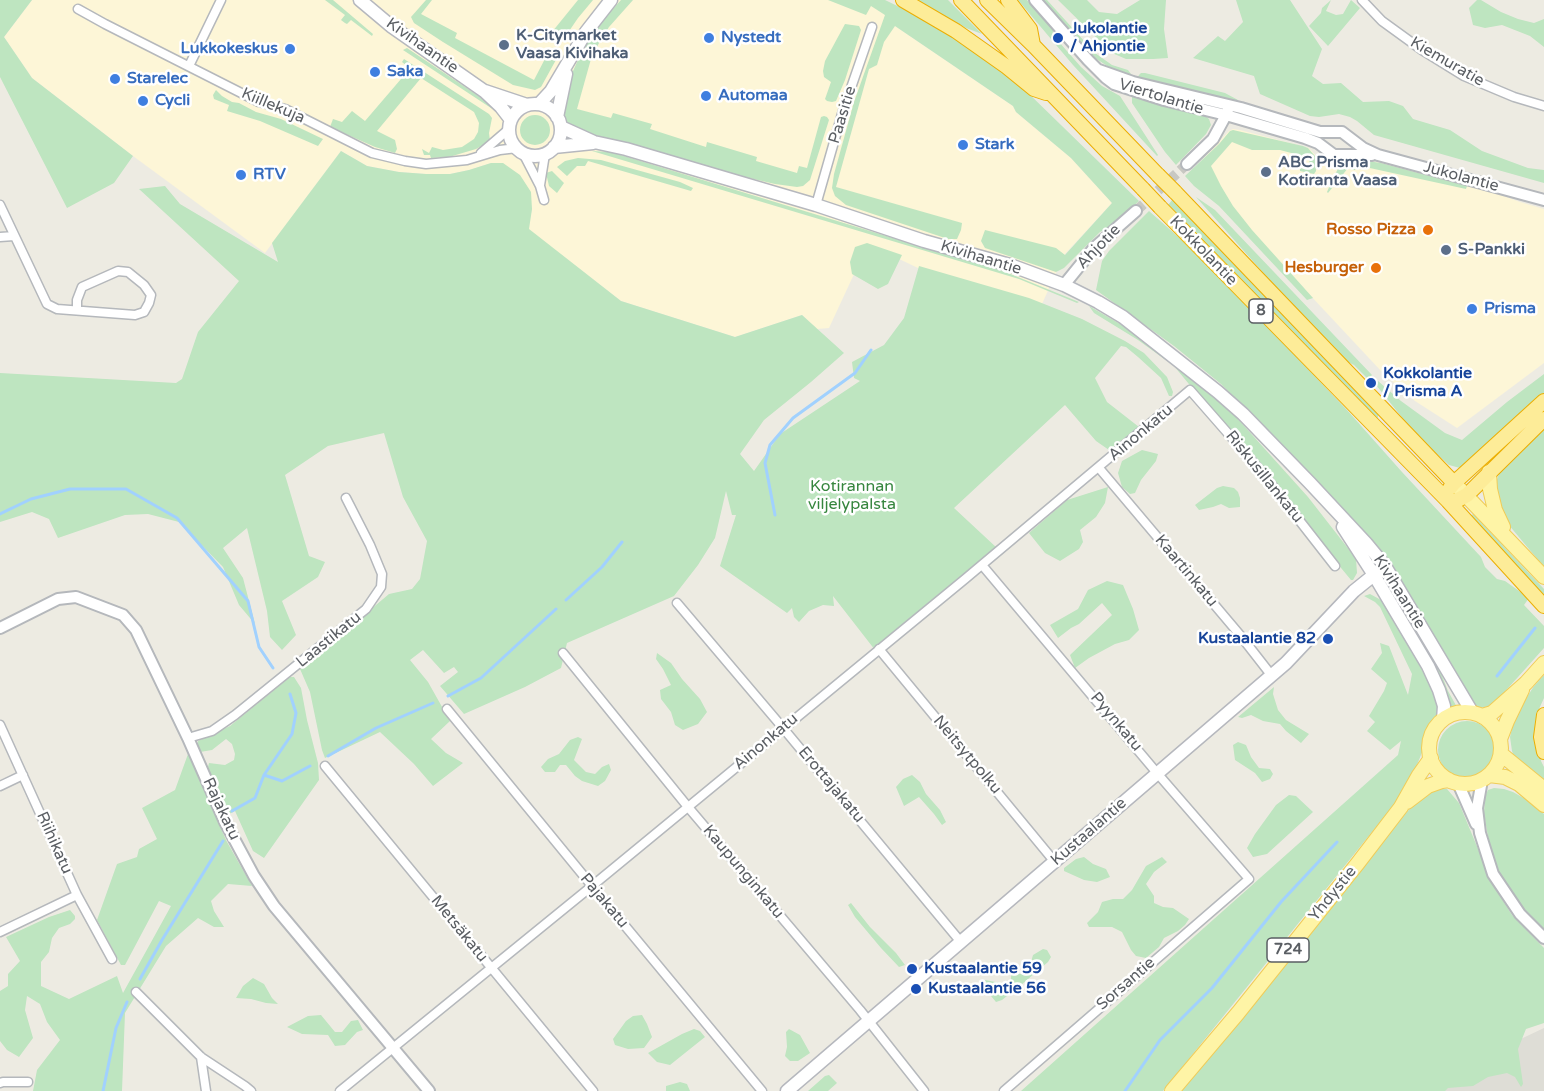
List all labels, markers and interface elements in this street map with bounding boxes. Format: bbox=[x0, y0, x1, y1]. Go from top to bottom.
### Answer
street label: Kivihaantie bbox=[382, 14, 462, 78]
place label: Jukolantie / Ahjontie bbox=[1070, 19, 1147, 57]
place label: K-Citymarket Vaasa Kivihaka bbox=[516, 26, 628, 64]
place label: Nystedt bbox=[721, 28, 781, 48]
marker: Nystedt bbox=[702, 31, 716, 45]
marker: Jukolantie / Ahjontie bbox=[1051, 31, 1065, 45]
street label: Kiemuratie bbox=[1407, 33, 1487, 91]
marker: K-Citymarket Vaasa Kivihaka bbox=[497, 38, 511, 52]
place label: Lukkokeskus bbox=[181, 39, 278, 59]
marker: Lukkokeskus bbox=[283, 42, 297, 56]
place label: Saka bbox=[387, 62, 423, 82]
marker: Saka bbox=[368, 65, 382, 79]
place label: Starelec bbox=[127, 69, 188, 89]
marker: Starelec bbox=[108, 72, 122, 86]
street label: Viertolantie bbox=[1116, 75, 1206, 119]
street label: Kiillekuja bbox=[238, 84, 308, 128]
street label: Paasitie bbox=[825, 84, 861, 146]
place label: Automaa bbox=[718, 86, 788, 106]
marker: Automaa bbox=[699, 89, 713, 103]
place label: Cycli bbox=[155, 91, 190, 111]
marker: Cycli bbox=[136, 94, 150, 108]
place label: Stark bbox=[975, 135, 1014, 155]
marker: Stark bbox=[956, 138, 970, 152]
place label: ABC Prisma Kotiranta Vaasa bbox=[1278, 153, 1397, 191]
street label: Jukolantie bbox=[1421, 158, 1501, 196]
place label: RTV bbox=[253, 165, 286, 185]
marker: ABC Prisma Kotiranta Vaasa bbox=[1259, 165, 1273, 179]
marker: RTV bbox=[234, 168, 248, 182]
street label: Kokkolantie bbox=[1165, 212, 1241, 290]
place label: Rosso Pizza bbox=[1326, 220, 1416, 240]
street label: Ahjotie bbox=[1073, 221, 1125, 273]
marker: Rosso Pizza bbox=[1421, 223, 1435, 237]
street label: Kivihaantie bbox=[938, 237, 1024, 279]
place label: S-Pankki bbox=[1458, 240, 1525, 260]
marker: S-Pankki bbox=[1439, 243, 1453, 257]
place label: Hesburger bbox=[1284, 258, 1364, 278]
marker: Hesburger bbox=[1369, 261, 1383, 275]
road number: 8 bbox=[1249, 299, 1273, 323]
place label: Prisma bbox=[1484, 299, 1536, 319]
marker: Prisma bbox=[1465, 302, 1479, 316]
place label: Kokkolantie / Prisma A bbox=[1383, 364, 1472, 402]
marker: Kokkolantie / Prisma A bbox=[1364, 376, 1378, 390]
street label: Ainonkatu bbox=[1105, 401, 1177, 465]
street label: Riskusillankatu bbox=[1221, 427, 1307, 527]
park label: Kotirannan viljelypalsta bbox=[808, 477, 896, 515]
street label: Kaartinkatu bbox=[1150, 531, 1222, 611]
street label: Kivihaantie bbox=[1369, 551, 1429, 633]
street label: Laastikatu bbox=[293, 608, 365, 672]
place label: Kustaalantie 82 bbox=[1198, 629, 1316, 649]
marker: Kustaalantie 82 bbox=[1321, 632, 1335, 646]
street label: Pyynkatu bbox=[1086, 689, 1146, 755]
street label: Ainonkatu bbox=[730, 710, 802, 774]
street label: Neitsytpolku bbox=[929, 712, 1005, 798]
street label: Erottajakatu bbox=[794, 743, 868, 827]
street label: Rajakatu bbox=[198, 775, 244, 843]
street label: Kustaalantie bbox=[1047, 794, 1131, 870]
street label: Riihikatu bbox=[32, 809, 76, 877]
street label: Kaupunginkatu bbox=[698, 821, 788, 923]
street label: Yhdystie bbox=[1305, 863, 1361, 925]
street label: Pajakatu bbox=[576, 870, 632, 932]
street label: Metsäkatu bbox=[426, 892, 492, 966]
road number: 724 bbox=[1267, 938, 1309, 962]
street label: Sorsantie bbox=[1093, 953, 1159, 1015]
place label: Kustaalantie 59 bbox=[924, 959, 1042, 979]
marker: Kustaalantie 59 bbox=[905, 962, 919, 976]
place label: Kustaalantie 56 bbox=[928, 979, 1046, 999]
marker: Kustaalantie 56 bbox=[909, 982, 923, 996]

